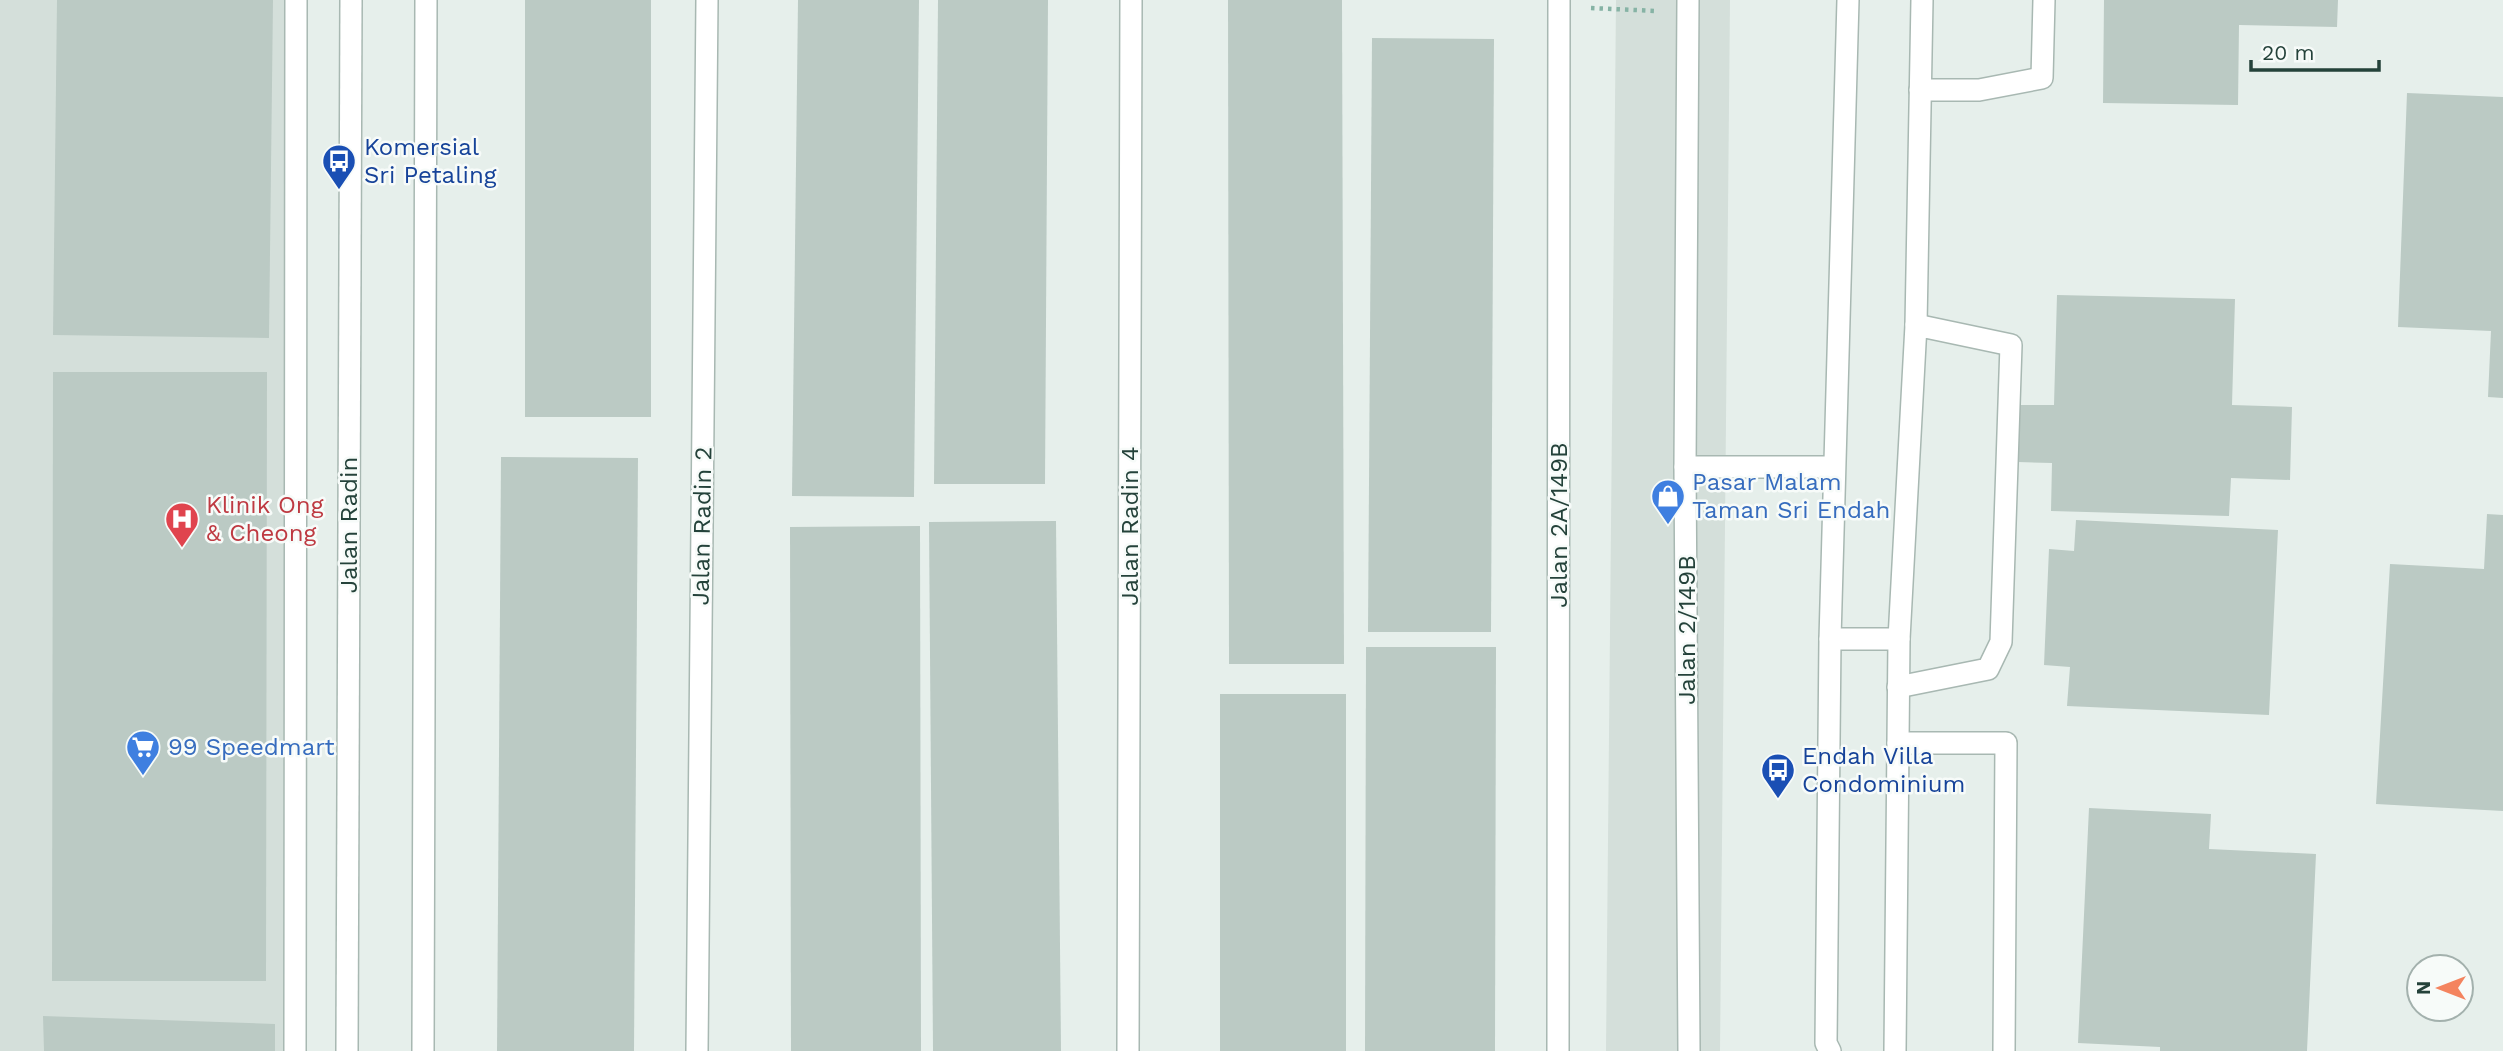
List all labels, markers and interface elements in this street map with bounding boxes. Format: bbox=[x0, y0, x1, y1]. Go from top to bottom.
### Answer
scale bar bbox=[2251, 28, 2379, 72]
text: 20 m bbox=[2262, 40, 2314, 65]
place label: Komersial Sri Petaling bbox=[364, 133, 497, 189]
bus stop icon: Komersial Sri Petaling bbox=[320, 142, 358, 191]
street label: Jalan 2A/149B bbox=[1545, 442, 1573, 608]
street label: Jalan Radin 2 bbox=[687, 446, 717, 606]
street label: Jalan Radin 4 bbox=[1116, 446, 1144, 606]
street label: Jalan Radin bbox=[335, 457, 363, 593]
place label: Pasar Malam Taman Sri Endah bbox=[1692, 468, 1890, 524]
shop icon: Pasar Malam Taman Sri Endah bbox=[1649, 477, 1687, 526]
place label: Klinik Ong & Cheong bbox=[206, 491, 324, 547]
hospital icon: Klinik Ong & Cheong bbox=[163, 500, 201, 549]
street label: Jalan 2/149B bbox=[1673, 555, 1701, 705]
supermarket icon: 99 Speedmart bbox=[124, 728, 162, 777]
place label: 99 Speedmart bbox=[168, 733, 334, 761]
place label: Endah Villa Condominium bbox=[1802, 742, 1965, 798]
bus stop icon: Endah Villa Condominium bbox=[1759, 751, 1797, 800]
north arrow bbox=[2405, 953, 2475, 1023]
text: N bbox=[2412, 981, 2435, 995]

